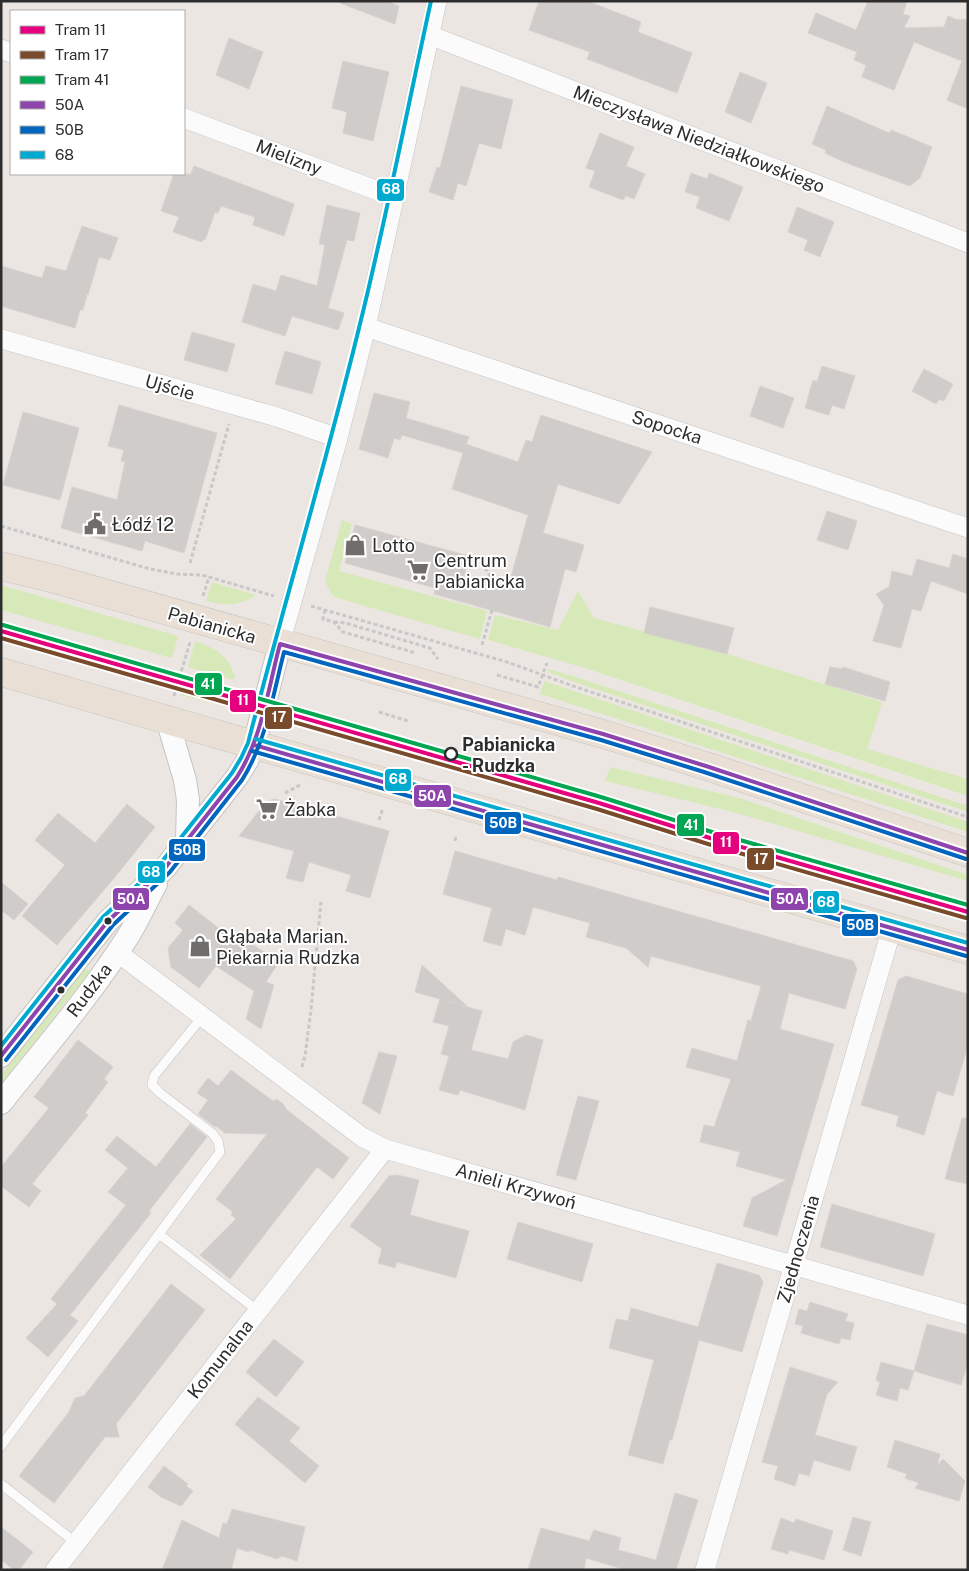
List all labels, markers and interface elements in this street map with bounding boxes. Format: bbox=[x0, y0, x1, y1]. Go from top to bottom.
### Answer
legend bbox=[10, 10, 185, 175]
text: Tram 11 bbox=[55, 21, 106, 38]
text: Tram 17 bbox=[55, 46, 109, 63]
text: Tram 41 bbox=[55, 71, 109, 88]
street label: Mieczysława Niedziałkowskiego bbox=[570, 81, 828, 197]
text: 50A bbox=[55, 96, 85, 113]
text: 50B bbox=[55, 121, 84, 138]
street label: Mielizny bbox=[253, 135, 325, 179]
text: 68 bbox=[55, 146, 74, 163]
line badge: 68 bbox=[376, 178, 405, 202]
text: 68 bbox=[382, 181, 400, 197]
street label: Ujście bbox=[143, 370, 197, 404]
street label: Sopocka bbox=[629, 406, 705, 448]
public building icon: Łódź 12 bbox=[82, 511, 108, 537]
place label: Łódź 12 bbox=[112, 514, 174, 535]
shop icon: Lotto bbox=[342, 532, 368, 558]
place label: Lotto bbox=[372, 535, 415, 556]
place label: Centrum Pabianicka bbox=[434, 550, 525, 592]
supermarket icon: Centrum Pabianicka bbox=[405, 557, 431, 583]
street label: Pabianicka bbox=[166, 602, 258, 648]
line badge: 41 bbox=[194, 672, 223, 696]
text: 41 bbox=[200, 676, 216, 692]
line badge: 11 bbox=[229, 689, 257, 713]
text: 11 bbox=[237, 692, 249, 708]
line badge: 17 bbox=[264, 706, 293, 730]
text: 17 bbox=[272, 709, 287, 725]
place label: Pabianicka - Rudzka bbox=[462, 734, 555, 776]
marker: Pabianicka - Rudzka bbox=[444, 747, 458, 761]
line badge: 68 bbox=[384, 768, 412, 792]
text: 68 bbox=[389, 771, 407, 787]
line badge: 50A bbox=[413, 784, 452, 808]
text: 50A bbox=[418, 788, 446, 804]
supermarket icon: Żabka bbox=[254, 796, 280, 822]
place label: Żabka bbox=[284, 798, 336, 820]
line badge: 50B bbox=[484, 811, 522, 835]
line badge: 41 bbox=[676, 813, 705, 837]
text: 50B bbox=[489, 815, 517, 831]
text: 41 bbox=[683, 817, 699, 833]
line badge: 11 bbox=[712, 831, 740, 855]
text: 11 bbox=[720, 834, 732, 850]
line badge: 50B bbox=[168, 838, 206, 862]
text: 50B bbox=[173, 842, 201, 858]
line badge: 17 bbox=[746, 847, 775, 871]
text: 17 bbox=[754, 851, 769, 867]
line badge: 68 bbox=[137, 860, 166, 884]
text: 68 bbox=[142, 864, 160, 880]
line badge: 50A bbox=[112, 887, 150, 911]
line badge: 50A bbox=[770, 887, 809, 911]
line badge: 68 bbox=[812, 890, 840, 914]
text: 50A bbox=[117, 891, 145, 907]
text: 50A bbox=[776, 891, 804, 907]
text: 68 bbox=[817, 894, 835, 910]
line badge: 50B bbox=[841, 913, 879, 937]
unlabelled marker bbox=[103, 916, 113, 926]
text: 50B bbox=[846, 917, 874, 933]
place label: Głąbała Marian. Piekarnia Rudzka bbox=[216, 926, 360, 968]
shop icon: Głąbała Marian. Piekarnia Rudzka bbox=[187, 933, 213, 959]
street label: Rudzka bbox=[62, 959, 116, 1021]
unlabelled marker bbox=[56, 985, 66, 995]
street label: Anieli Krzywoń bbox=[453, 1159, 579, 1213]
street label: Zjednoczenia bbox=[773, 1193, 823, 1305]
street label: Komunalna bbox=[183, 1315, 257, 1403]

